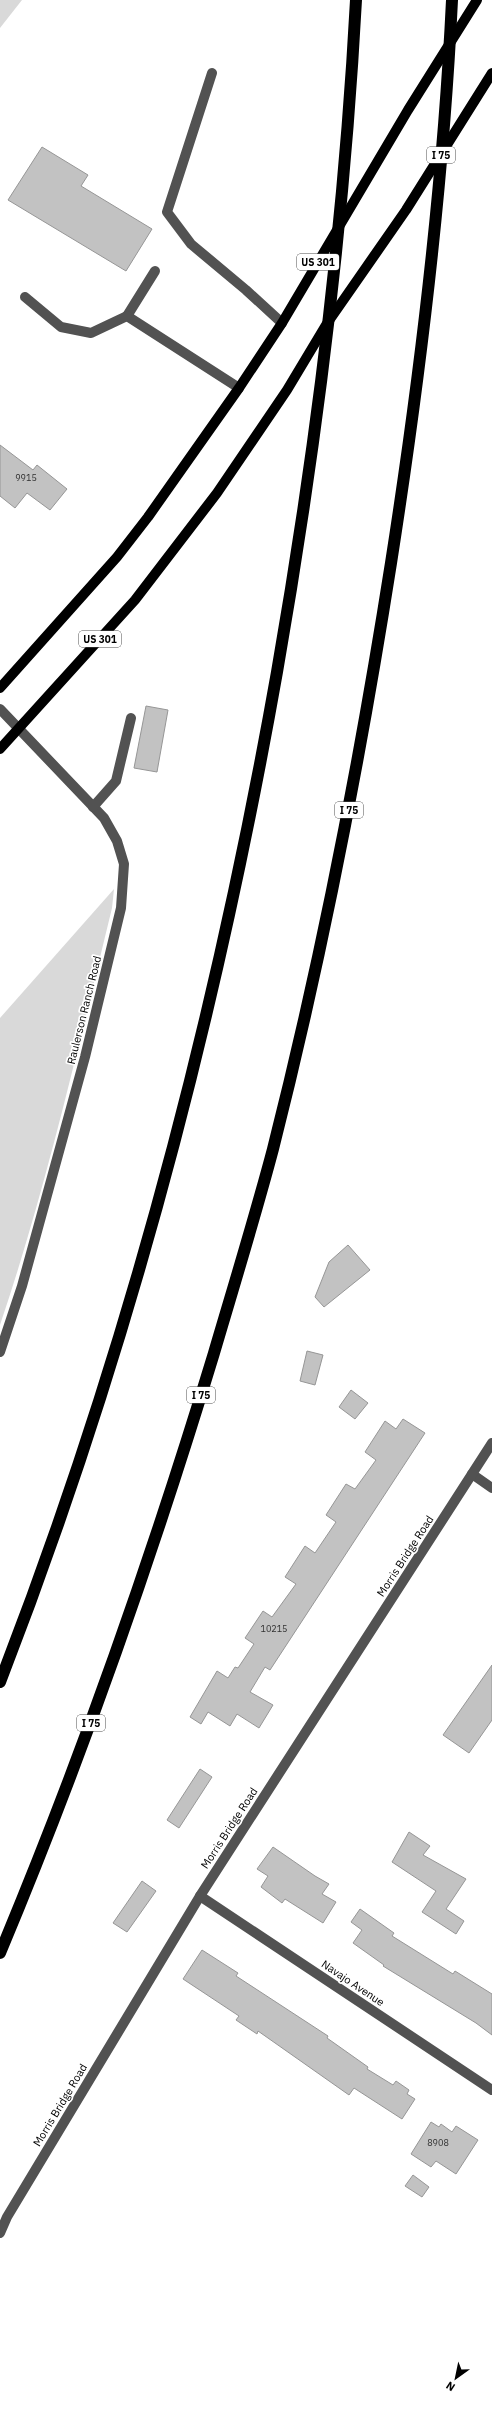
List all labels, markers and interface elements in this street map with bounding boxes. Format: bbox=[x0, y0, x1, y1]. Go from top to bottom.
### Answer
road number: I 75 bbox=[427, 147, 455, 163]
road number: US 301 bbox=[297, 254, 339, 270]
house number: 9915 bbox=[15, 472, 37, 483]
road number: US 301 bbox=[79, 631, 121, 647]
road number: I 75 bbox=[335, 802, 363, 818]
street label: Raulerson Ranch Road bbox=[64, 954, 104, 1066]
road number: I 75 bbox=[187, 1387, 215, 1403]
street label: Morris Bridge Road bbox=[374, 1513, 436, 1599]
house number: 10215 bbox=[260, 1623, 288, 1634]
road number: I 75 bbox=[77, 1715, 105, 1731]
street label: Morris Bridge Road bbox=[198, 1785, 260, 1871]
street label: Navajo Avenue bbox=[319, 1957, 387, 2009]
street label: Morris Bridge Road bbox=[30, 2061, 90, 2149]
house number: 8908 bbox=[427, 2137, 449, 2148]
north arrow bbox=[436, 2358, 476, 2398]
text: N bbox=[443, 2378, 458, 2394]

